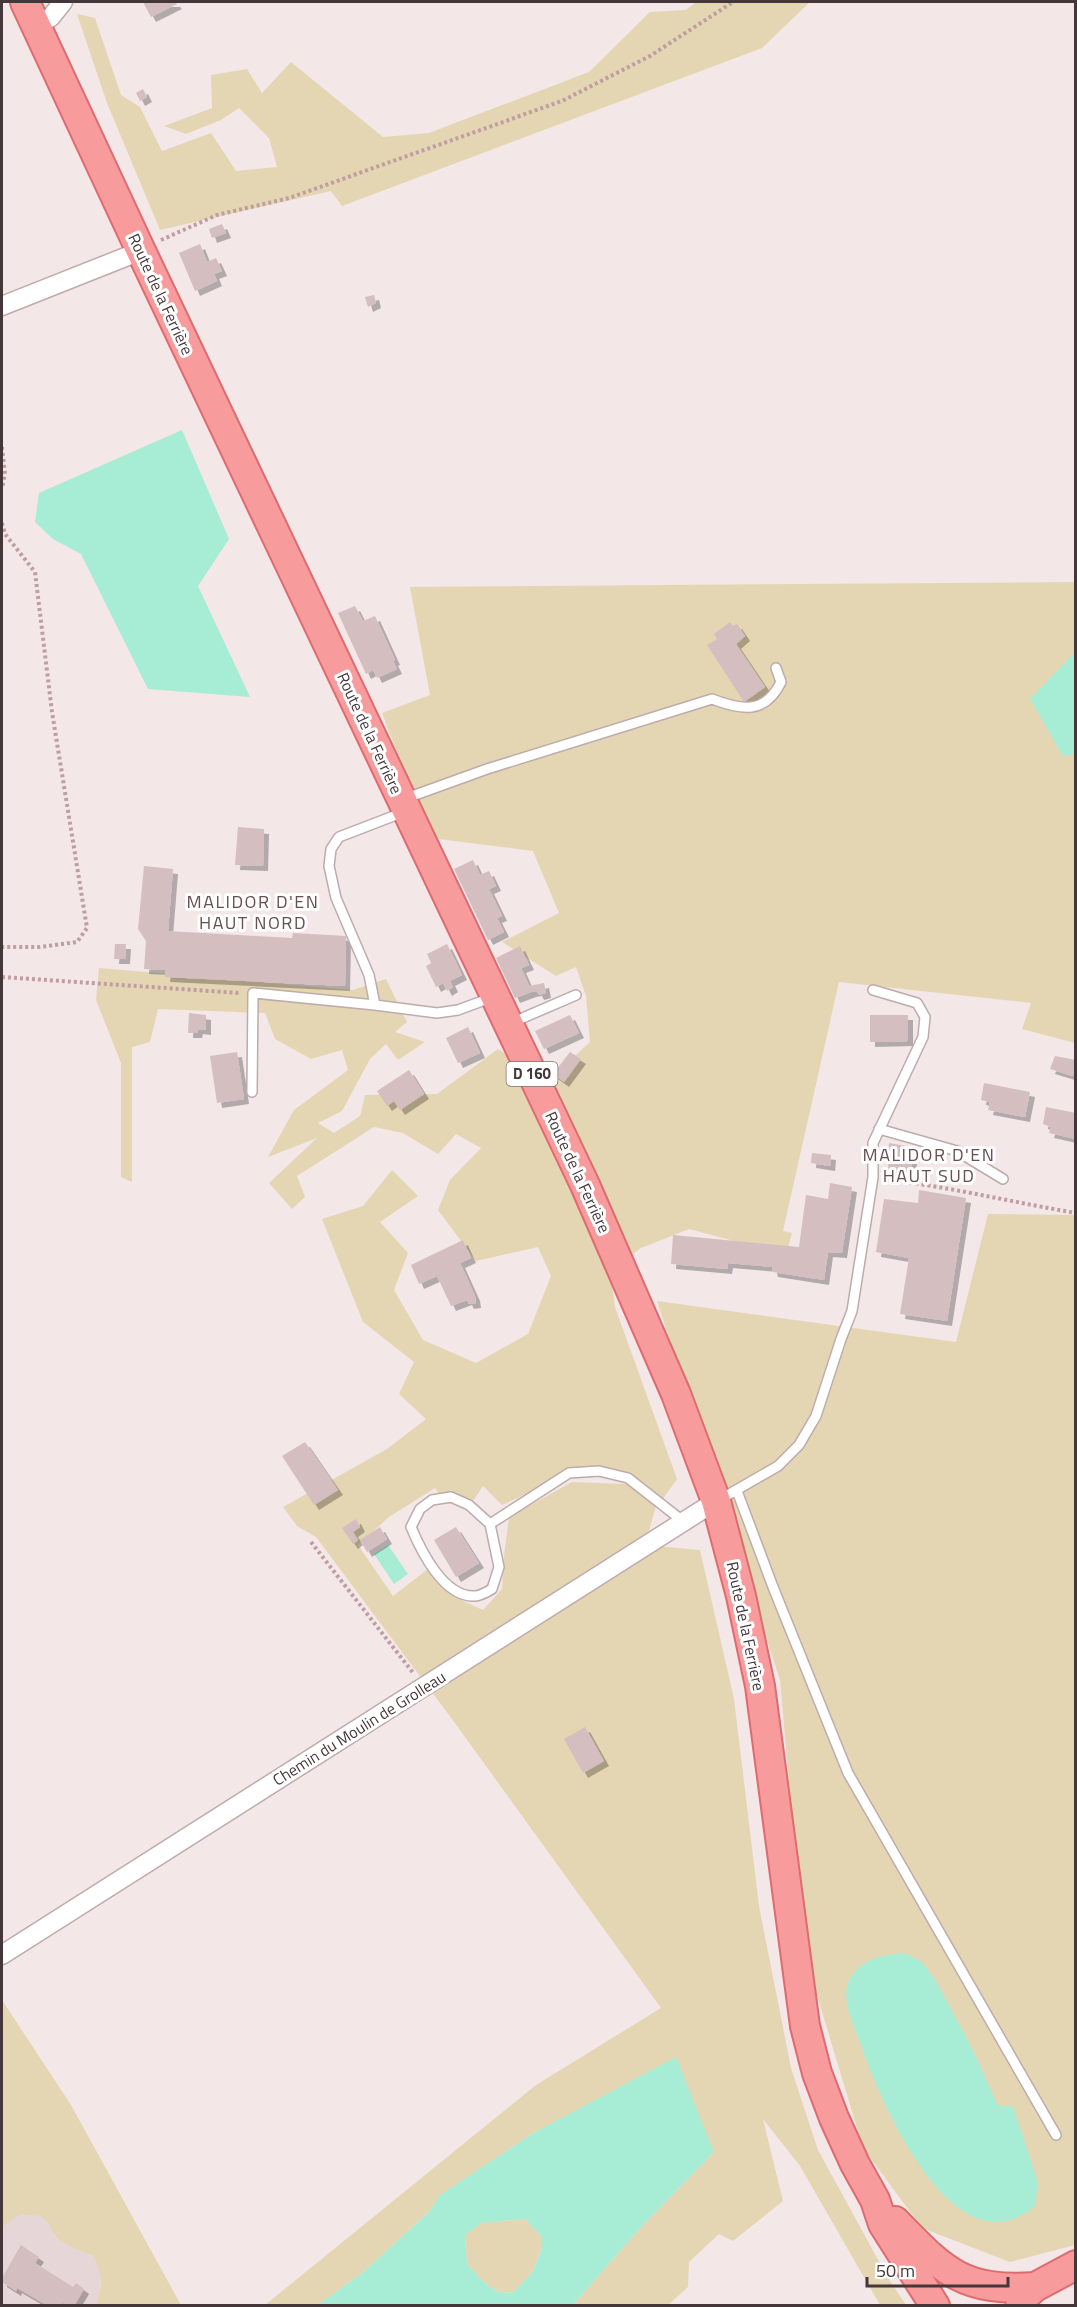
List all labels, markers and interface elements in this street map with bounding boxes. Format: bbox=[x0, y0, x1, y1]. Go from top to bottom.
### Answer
street label: Route de la Ferrière bbox=[122, 229, 200, 359]
street label: Route de la Ferrière bbox=[331, 668, 409, 798]
district label: MALIDOR D'EN HAUT NORD bbox=[187, 888, 319, 936]
road number: D 160 bbox=[506, 1062, 558, 1086]
street label: Route de la Ferrière bbox=[539, 1107, 617, 1237]
district label: MALIDOR D'EN HAUT SUD bbox=[863, 1141, 995, 1189]
street label: Route de la Ferrière bbox=[721, 1559, 771, 1693]
street label: Chemin du Moulin de Grolleau bbox=[268, 1665, 450, 1791]
scale bar bbox=[867, 2250, 1008, 2288]
text: 50 m bbox=[876, 2257, 915, 2284]

